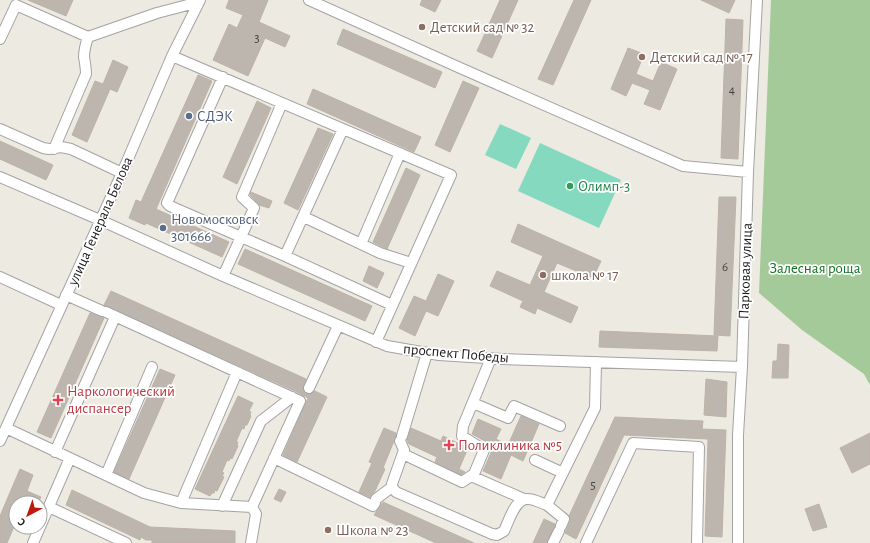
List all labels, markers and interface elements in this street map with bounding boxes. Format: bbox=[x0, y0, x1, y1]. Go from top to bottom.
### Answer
place label: Детский сад № 32 bbox=[430, 20, 534, 35]
marker: Детский сад № 32 bbox=[417, 22, 427, 32]
house number: 3 bbox=[254, 32, 260, 45]
place label: Детский сад № 17 bbox=[650, 50, 753, 65]
marker: Детский сад № 17 bbox=[637, 52, 647, 62]
house number: 4 bbox=[729, 84, 735, 97]
place label: СДЭК bbox=[197, 109, 233, 124]
marker: СДЭК bbox=[184, 111, 194, 121]
street label: улица Генерала Белова bbox=[65, 154, 136, 289]
place label: Олимп-3 bbox=[578, 179, 630, 194]
marker: Олимп-3 bbox=[565, 181, 575, 191]
place label: Новомосковск 301666 bbox=[171, 212, 259, 244]
street label: Парковая улица bbox=[736, 222, 755, 320]
marker: Новомосковск 301666 bbox=[158, 223, 168, 233]
house number: 6 bbox=[722, 261, 728, 274]
park label: Залесная роща bbox=[769, 261, 861, 276]
place label: школа № 17 bbox=[551, 268, 619, 283]
marker: школа № 17 bbox=[538, 270, 548, 280]
street label: проспект Победы bbox=[402, 341, 509, 366]
place label: Наркологический диспансер bbox=[67, 384, 175, 416]
marker: Наркологический диспансер bbox=[52, 394, 64, 406]
place label: Поликлиника №5 bbox=[458, 438, 562, 453]
marker: Поликлиника №5 bbox=[443, 439, 455, 451]
house number: 5 bbox=[590, 479, 596, 492]
north arrow bbox=[8, 495, 48, 535]
text: С bbox=[16, 516, 28, 528]
place label: Школа № 23 bbox=[336, 523, 409, 538]
marker: Школа № 23 bbox=[323, 525, 333, 535]

